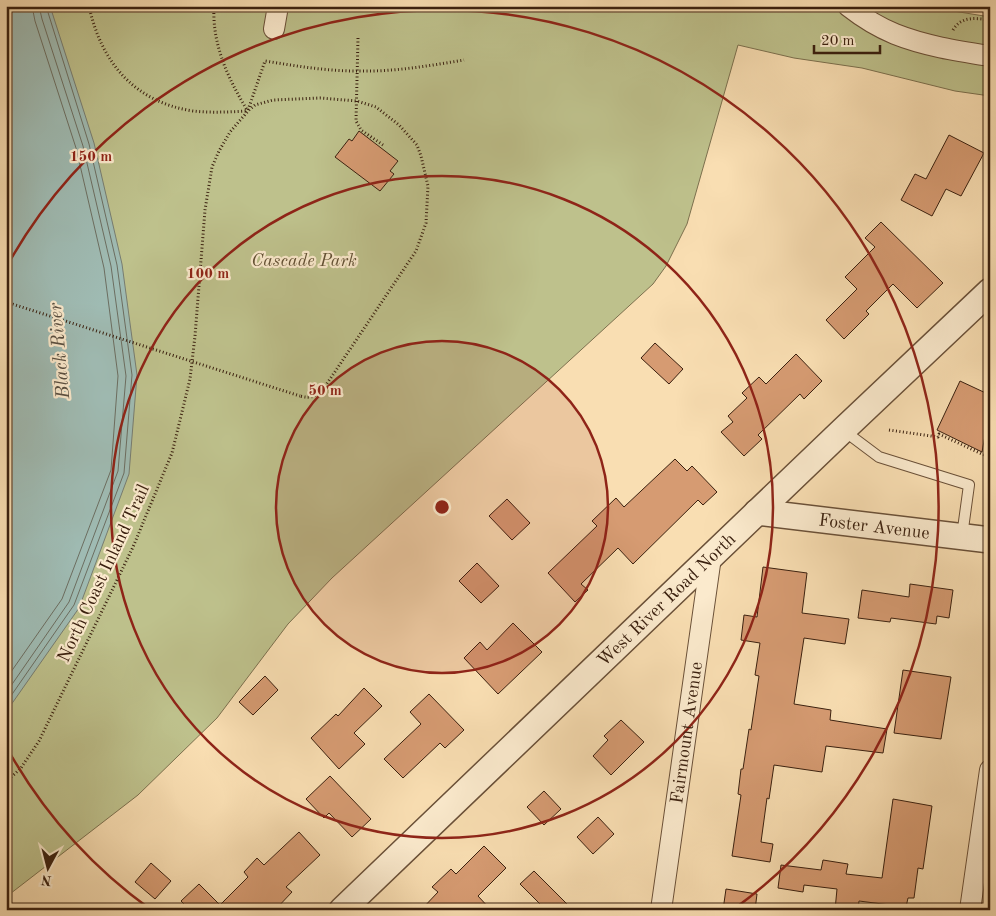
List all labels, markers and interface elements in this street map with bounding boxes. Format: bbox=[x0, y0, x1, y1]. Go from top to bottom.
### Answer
scale bar bbox=[814, 22, 880, 54]
text: 20 m bbox=[821, 34, 855, 49]
text: 150 m bbox=[70, 150, 112, 165]
park label: Cascade Park bbox=[251, 252, 357, 270]
text: 100 m bbox=[187, 267, 229, 282]
water label: Black River bbox=[47, 301, 74, 401]
text: 50 m bbox=[308, 384, 342, 399]
street label: North Coast Inland Trail bbox=[55, 482, 153, 665]
centre of rings bbox=[433, 498, 451, 516]
street label: Foster Avenue bbox=[817, 511, 931, 543]
street label: West River Road North bbox=[594, 530, 740, 670]
street label: Fairmount Avenue bbox=[668, 661, 706, 805]
north arrow bbox=[22, 844, 72, 894]
text: N bbox=[40, 872, 53, 888]

